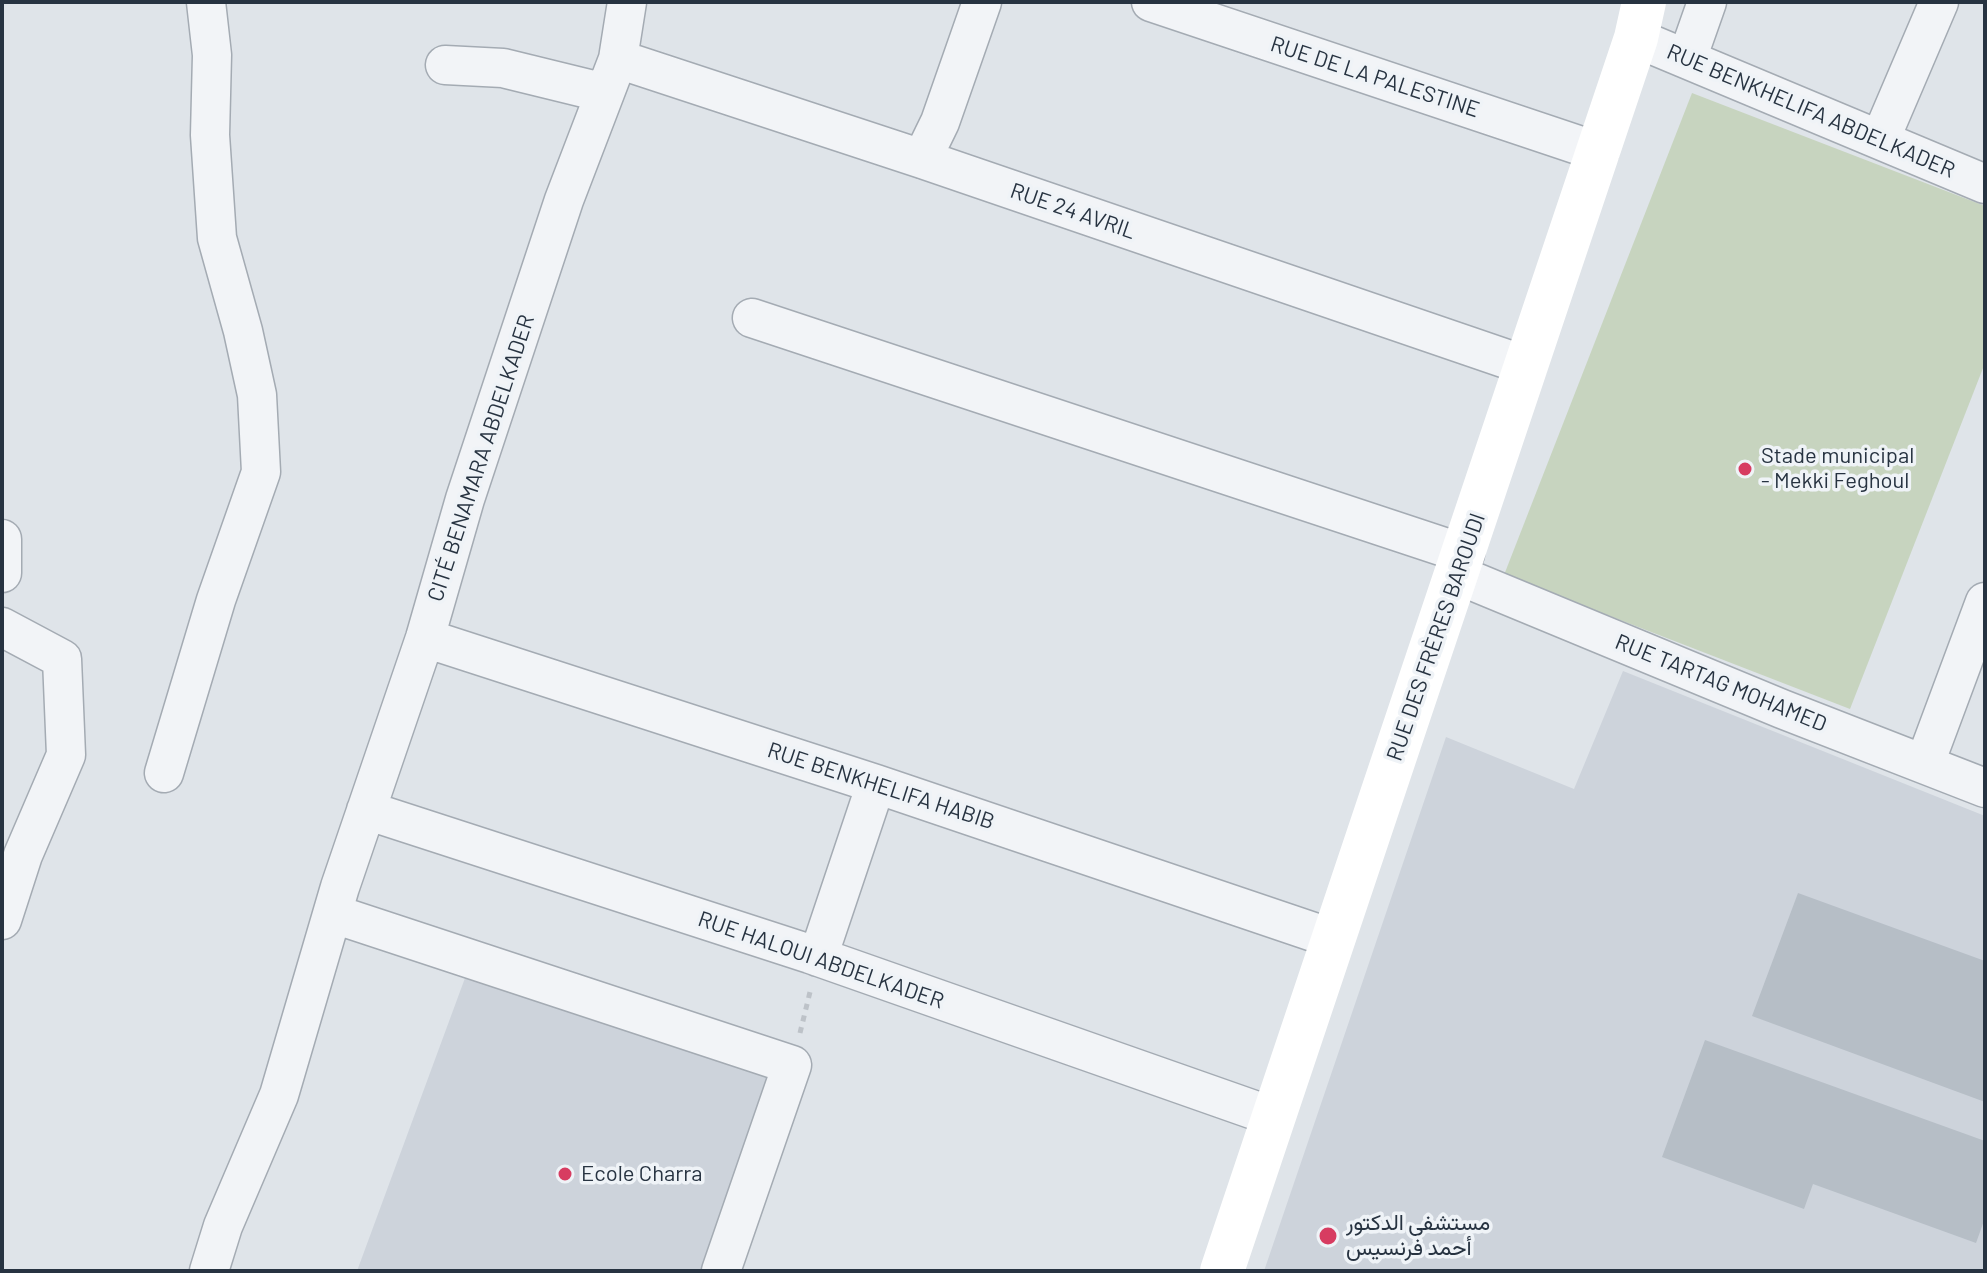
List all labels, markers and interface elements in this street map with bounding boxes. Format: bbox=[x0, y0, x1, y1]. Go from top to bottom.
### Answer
street label: RUE DE LA PALESTINE bbox=[1267, 31, 1483, 123]
street label: RUE BENKHELIFA ABDELKADER bbox=[1663, 38, 1959, 184]
street label: RUE 24 AVRIL bbox=[1007, 177, 1139, 245]
street label: CITÉ BENAMARA ABDELKADER bbox=[422, 311, 540, 605]
place label: Stade municipal - Mekki Feghoul bbox=[1761, 443, 1914, 494]
marker: Stade municipal - Mekki Feghoul bbox=[1736, 460, 1754, 478]
street label: RUE DES FRÈRES BAROUDI bbox=[1381, 510, 1491, 764]
street label: RUE TARTAG MOHAMED bbox=[1611, 628, 1831, 738]
street label: RUE BENKHELIFA HABIB bbox=[764, 737, 998, 835]
street label: RUE HALOUI ABDELKADER bbox=[695, 906, 947, 1014]
place label: Ecole Charra bbox=[581, 1161, 703, 1187]
marker: Ecole Charra bbox=[556, 1165, 574, 1183]
place label: مستشفى الدكتور أحمد فرنسيس bbox=[1346, 1210, 1490, 1262]
marker: مستشفى الدكتور أحمد فرنسيس bbox=[1317, 1225, 1339, 1247]

